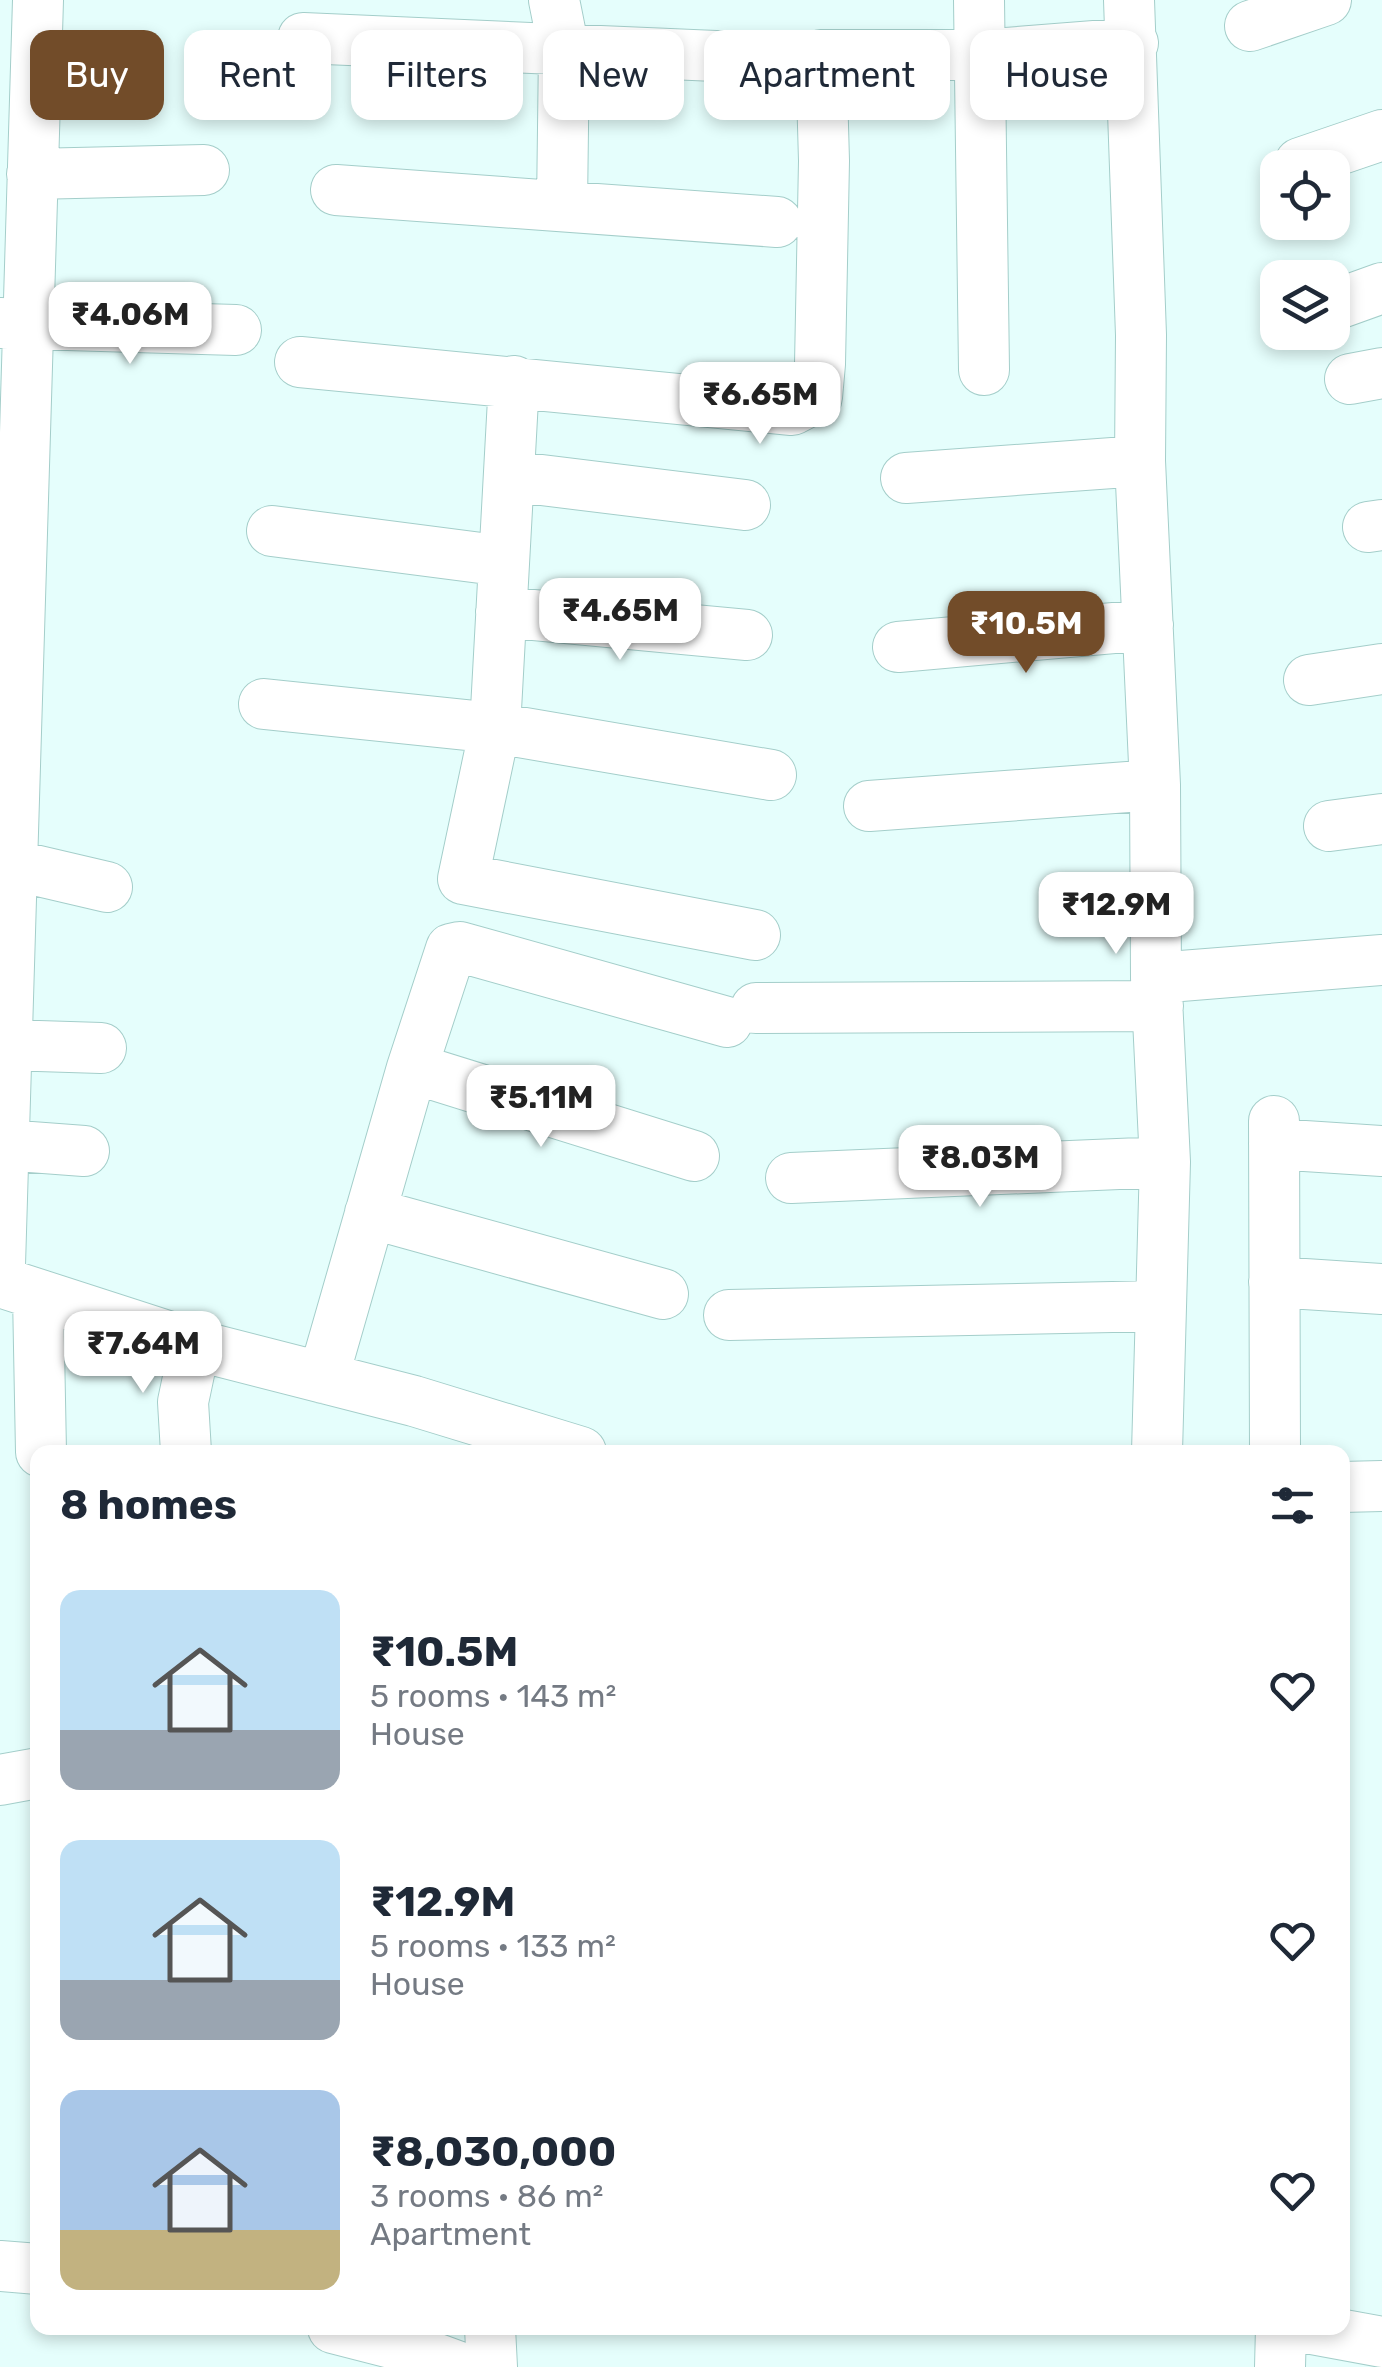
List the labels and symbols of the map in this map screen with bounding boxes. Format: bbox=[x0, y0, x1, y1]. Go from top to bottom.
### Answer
pin: ₹4.06M bbox=[49, 282, 211, 367]
pin: ₹6.65M bbox=[679, 362, 841, 447]
pin: ₹4.65M bbox=[539, 578, 701, 663]
pin: ₹10.5M bbox=[945, 591, 1107, 676]
pin: ₹12.9M bbox=[1035, 872, 1197, 957]
pin: ₹5.11M bbox=[460, 1065, 622, 1150]
pin: ₹8.03M bbox=[899, 1125, 1061, 1210]
pin: ₹7.64M bbox=[62, 1311, 224, 1396]

